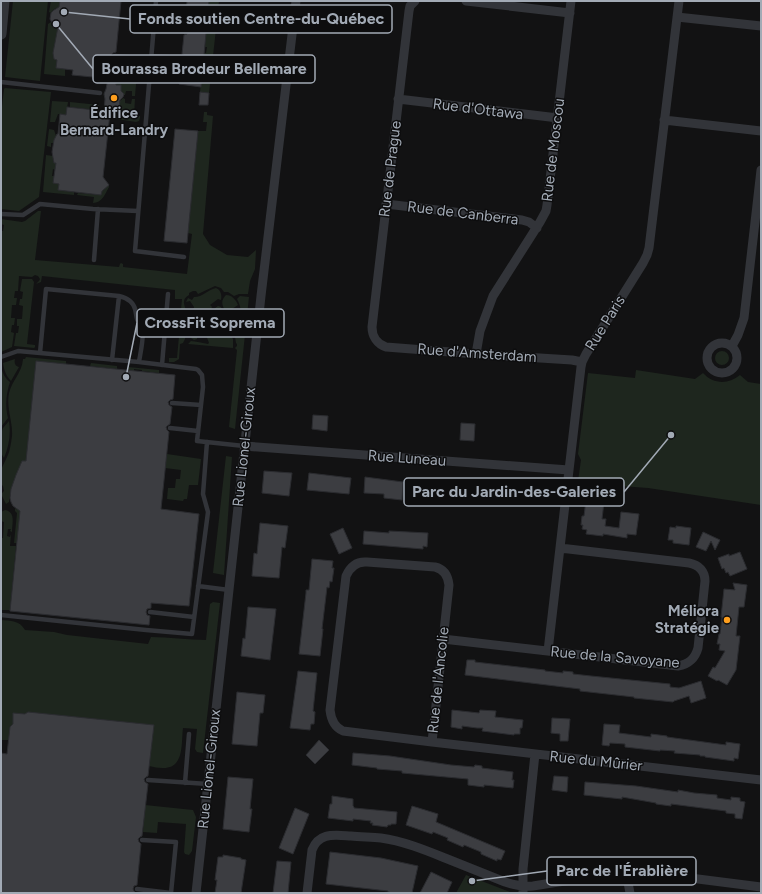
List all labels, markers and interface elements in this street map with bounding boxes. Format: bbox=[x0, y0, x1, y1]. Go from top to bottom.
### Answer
callout: Fonds soutien Centre-du-Québec bbox=[130, 5, 392, 33]
text: Fonds soutien Centre-du-Québec bbox=[138, 9, 384, 28]
callout: Bourassa Brodeur Bellemare bbox=[93, 55, 315, 83]
text: Bourassa Brodeur Bellemare bbox=[101, 59, 307, 78]
marker: Édifice Bernard-Landry bbox=[109, 93, 119, 103]
street label: Rue d'Ottawa bbox=[432, 95, 524, 123]
street label: Rue de Moscou bbox=[538, 97, 568, 203]
place label: Édifice Bernard-Landry bbox=[60, 104, 168, 139]
street label: Rue de Prague bbox=[375, 120, 405, 218]
street label: Rue de Canberra bbox=[406, 197, 520, 229]
street label: Rue Paris bbox=[581, 292, 629, 354]
callout: CrossFit Soprema bbox=[137, 309, 284, 337]
text: CrossFit Soprema bbox=[144, 313, 276, 332]
street label: Rue d'Amsterdam bbox=[417, 340, 537, 366]
street label: Rue Lionel-Giroux bbox=[229, 386, 259, 508]
street label: Rue Luneau bbox=[367, 446, 447, 470]
callout: Parc du Jardin-des-Galeries bbox=[404, 478, 624, 506]
text: Parc du Jardin-des-Galeries bbox=[412, 482, 617, 501]
place label: Méliora Stratégie bbox=[655, 602, 720, 637]
marker: Méliora Stratégie bbox=[722, 615, 732, 625]
street label: Rue de l'Ancolie bbox=[423, 626, 453, 734]
street label: Rue de la Savoyane bbox=[550, 642, 680, 672]
street label: Rue Lionel-Giroux bbox=[194, 708, 224, 830]
street label: Rue du Mûrier bbox=[549, 747, 643, 775]
callout: Parc de l'Érablière bbox=[547, 857, 696, 885]
text: Parc de l'Érablière bbox=[556, 861, 688, 880]

